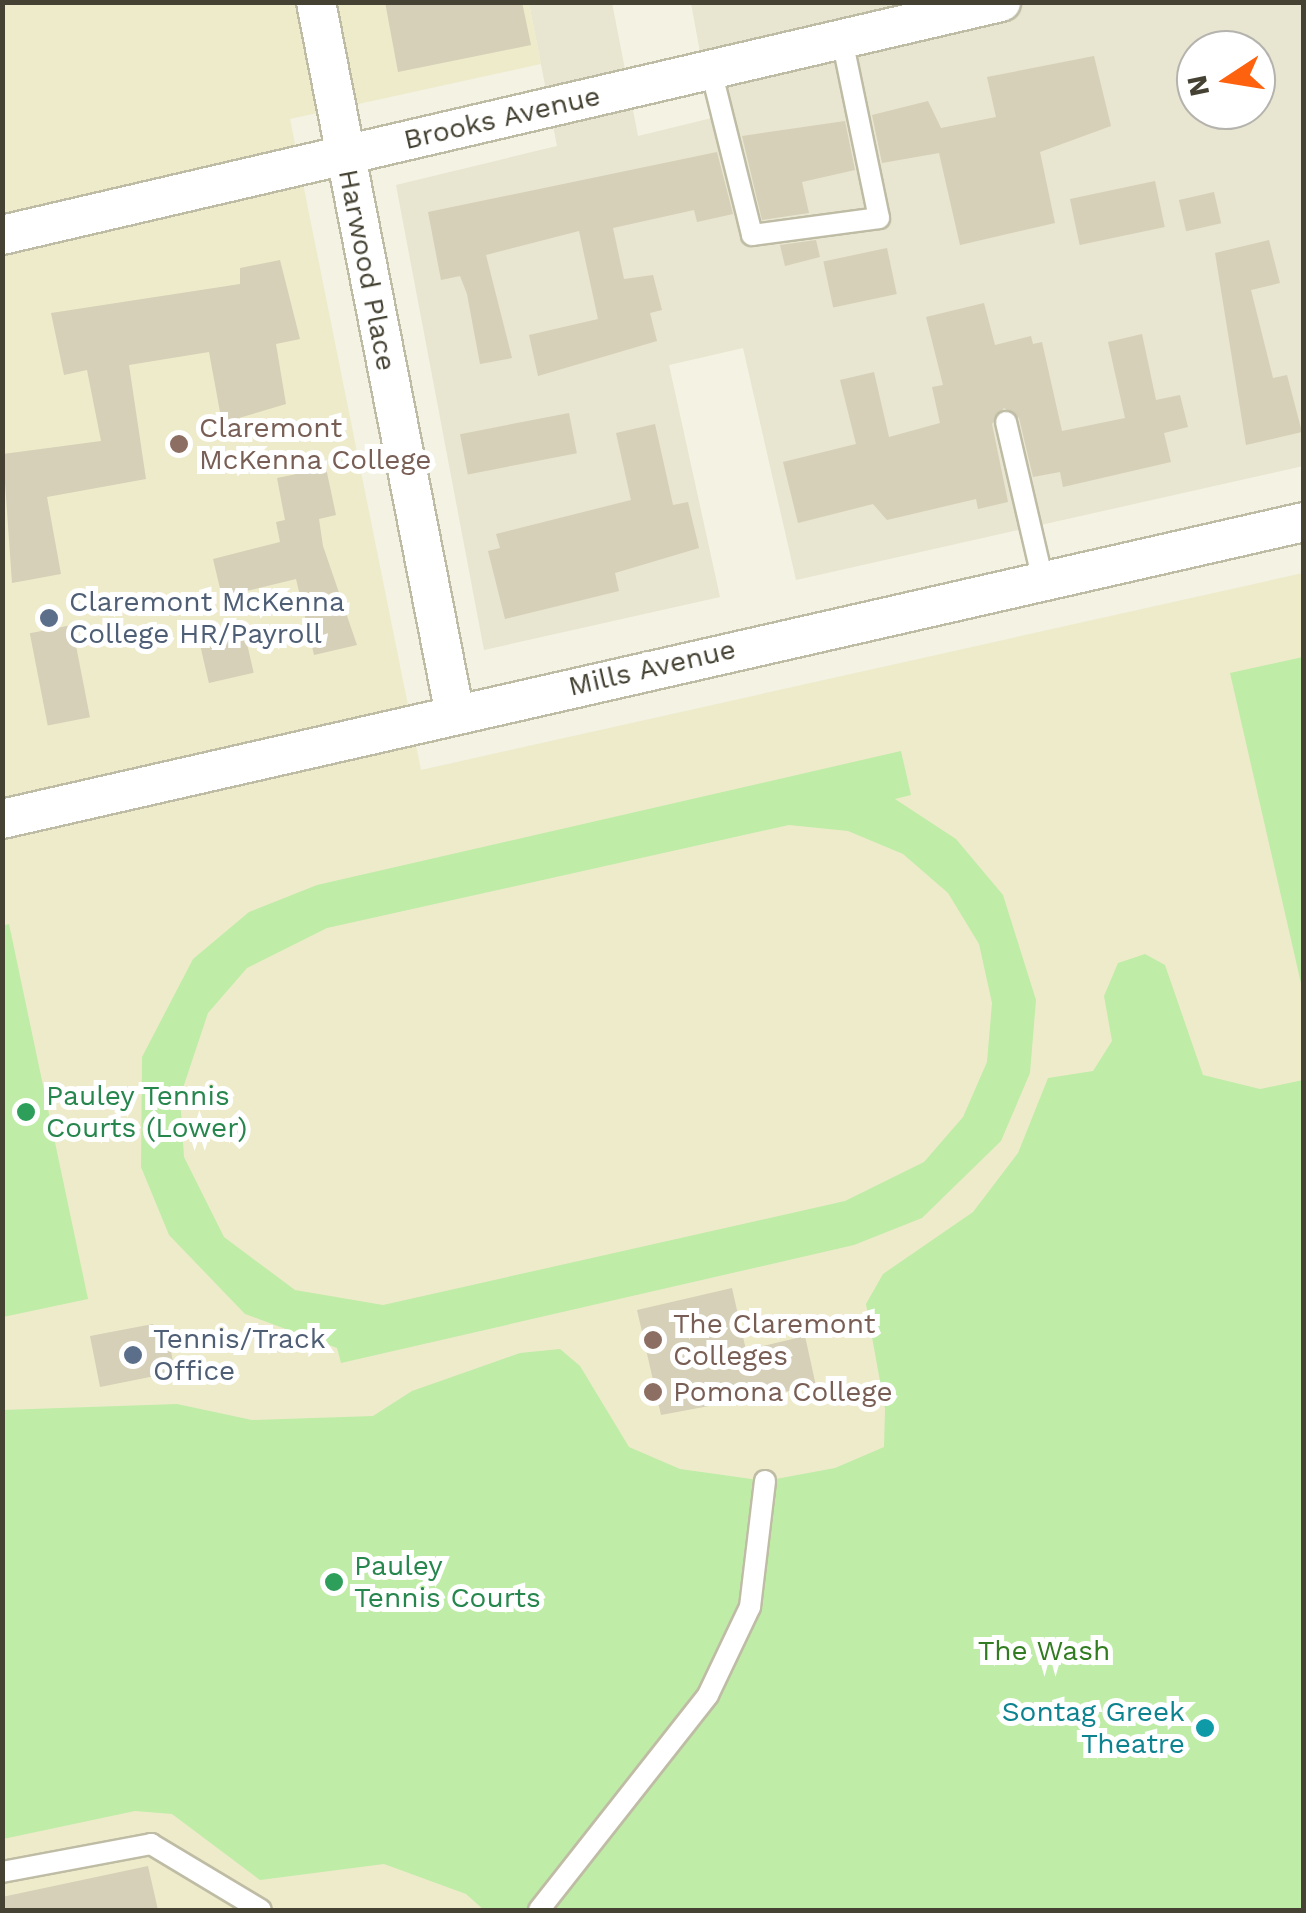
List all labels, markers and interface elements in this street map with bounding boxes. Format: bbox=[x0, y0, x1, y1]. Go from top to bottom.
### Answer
north arrow bbox=[1176, 30, 1276, 130]
text: N bbox=[1180, 72, 1216, 100]
street label: Brooks Avenue bbox=[400, 79, 604, 157]
street label: Harwood Place bbox=[331, 166, 403, 374]
place label: Claremont McKenna College bbox=[199, 411, 432, 477]
marker: Claremont McKenna College bbox=[168, 433, 190, 455]
place label: Claremont McKenna College HR/Payroll bbox=[69, 585, 345, 651]
marker: Claremont McKenna College HR/Payroll bbox=[38, 607, 60, 629]
street label: Mills Avenue bbox=[565, 632, 739, 704]
place label: Pauley Tennis Courts (Lower) bbox=[46, 1079, 247, 1145]
marker: Pauley Tennis Courts (Lower) bbox=[15, 1101, 37, 1123]
place label: The Claremont Colleges bbox=[673, 1307, 875, 1373]
place label: Tennis/Track Office bbox=[153, 1322, 326, 1388]
marker: The Claremont Colleges bbox=[642, 1329, 664, 1351]
marker: Tennis/Track Office bbox=[122, 1344, 144, 1366]
place label: Pomona College bbox=[673, 1375, 893, 1409]
marker: Pomona College bbox=[642, 1381, 664, 1403]
place label: Pauley Tennis Courts bbox=[354, 1549, 541, 1615]
marker: Pauley Tennis Courts bbox=[323, 1571, 345, 1593]
park label: The Wash bbox=[977, 1634, 1111, 1668]
place label: Sontag Greek Theatre bbox=[1002, 1695, 1185, 1761]
marker: Sontag Greek Theatre bbox=[1194, 1717, 1216, 1739]

